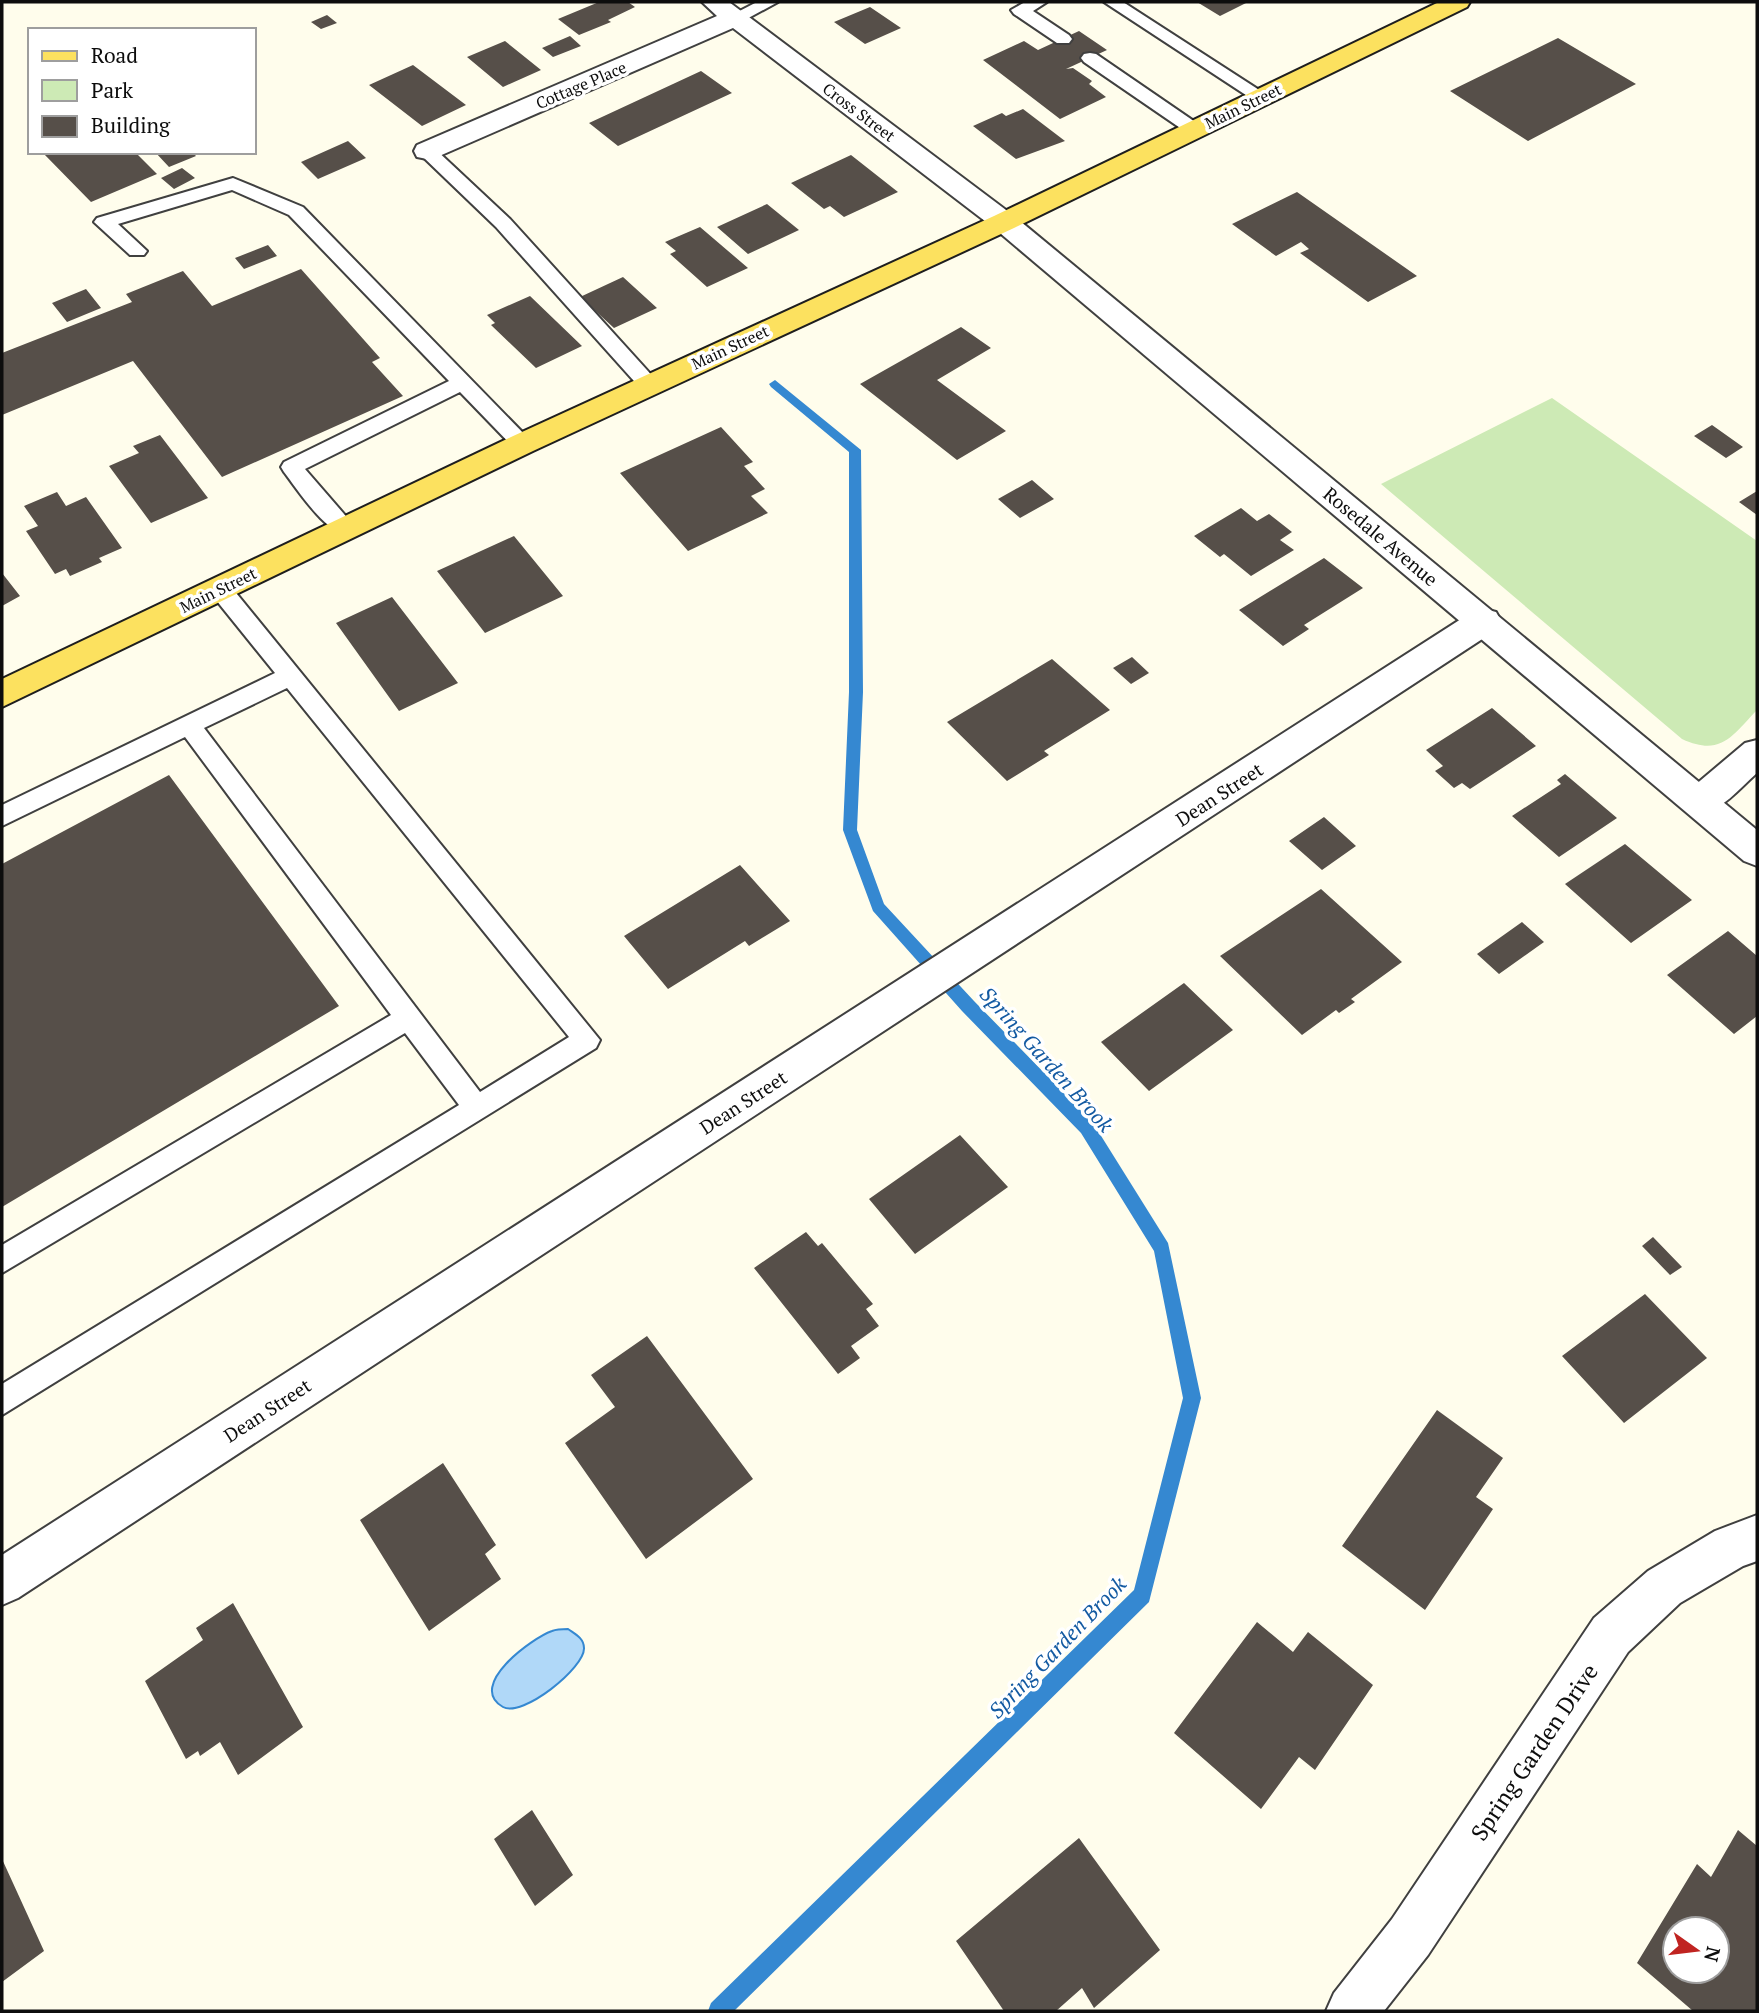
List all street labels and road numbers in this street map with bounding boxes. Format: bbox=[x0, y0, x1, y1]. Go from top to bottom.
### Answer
street label: Cottage Place bbox=[532, 56, 630, 114]
street label: Cross Street bbox=[818, 77, 900, 147]
street label: Main Street bbox=[1201, 78, 1285, 134]
street label: Main Street bbox=[688, 319, 772, 374]
street label: Rosedale Avenue bbox=[1319, 481, 1443, 591]
street label: Main Street bbox=[176, 562, 260, 618]
street label: Dean Street bbox=[1171, 757, 1267, 831]
street label: Dean Street bbox=[695, 1065, 791, 1139]
street label: Dean Street bbox=[219, 1373, 315, 1447]
street label: Spring Garden Drive bbox=[1463, 1657, 1605, 1847]

